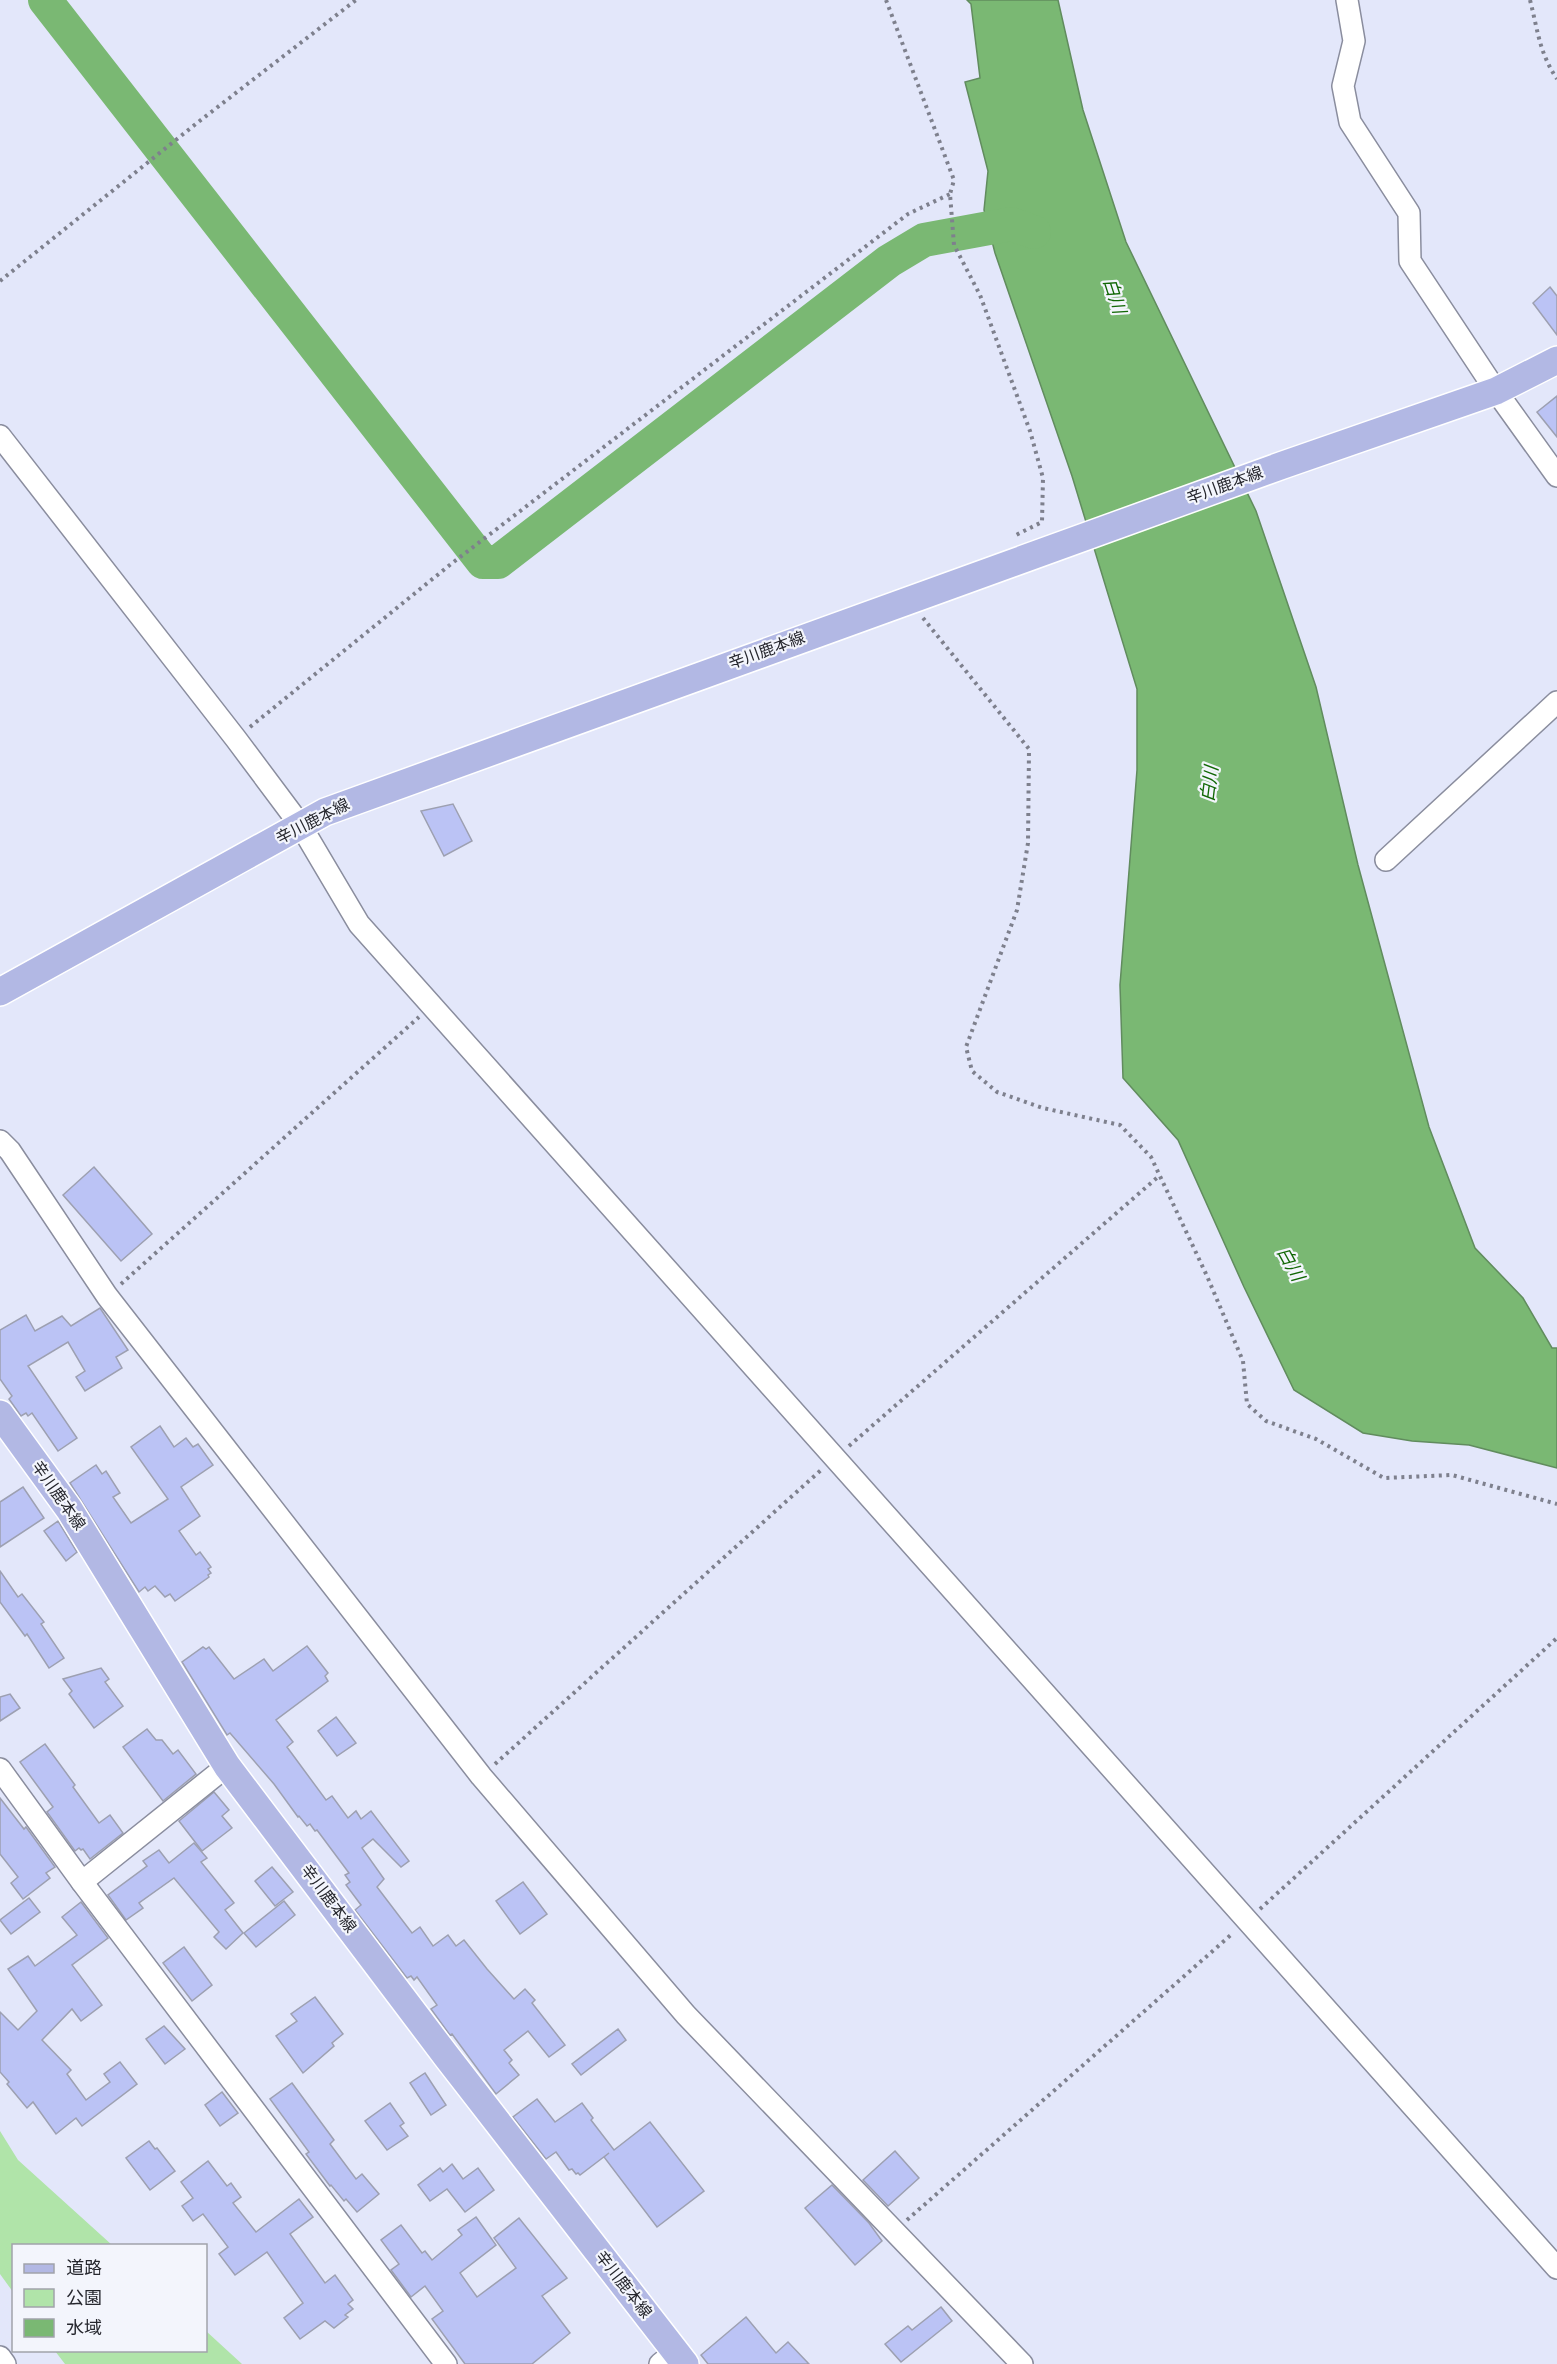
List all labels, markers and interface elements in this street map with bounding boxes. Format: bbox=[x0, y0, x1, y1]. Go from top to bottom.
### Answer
water label: 白川 bbox=[1098, 276, 1130, 318]
street label: 辛川鹿本線 bbox=[1184, 463, 1266, 509]
street label: 辛川鹿本線 bbox=[726, 628, 808, 674]
water label: 白川 bbox=[1197, 763, 1223, 803]
street label: 辛川鹿本線 bbox=[273, 795, 353, 849]
water label: 白川 bbox=[1272, 1243, 1309, 1287]
street label: 辛川鹿本線 bbox=[27, 1458, 89, 1534]
street label: 辛川鹿本線 bbox=[296, 1861, 360, 1937]
legend bbox=[12, 2244, 207, 2352]
street label: 辛川鹿本線 bbox=[591, 2248, 655, 2322]
text: 道路 bbox=[66, 2258, 102, 2279]
text: 公園 bbox=[66, 2288, 102, 2309]
text: 水域 bbox=[66, 2318, 102, 2339]

